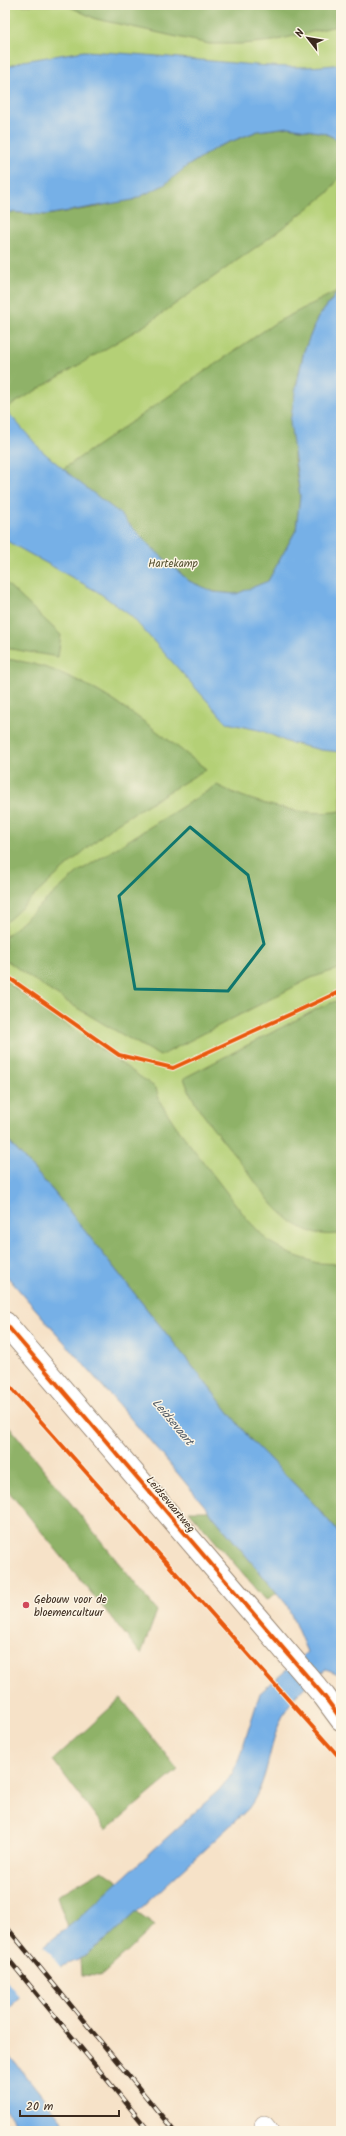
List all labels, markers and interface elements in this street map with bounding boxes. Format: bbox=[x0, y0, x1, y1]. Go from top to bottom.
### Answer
north arrow bbox=[288, 18, 328, 58]
text: N bbox=[291, 26, 310, 41]
park label: Hartekamp bbox=[148, 555, 199, 573]
water label: Leidsevaart bbox=[147, 1395, 199, 1452]
street label: Leidsevaartweg bbox=[141, 1472, 199, 1537]
place label: Gebouw voor de bloemencultuur bbox=[34, 1591, 107, 1622]
marker: Gebouw voor de bloemencultuur bbox=[21, 1600, 31, 1610]
scale bar bbox=[20, 2092, 119, 2118]
text: 20 m bbox=[26, 2097, 54, 2116]

